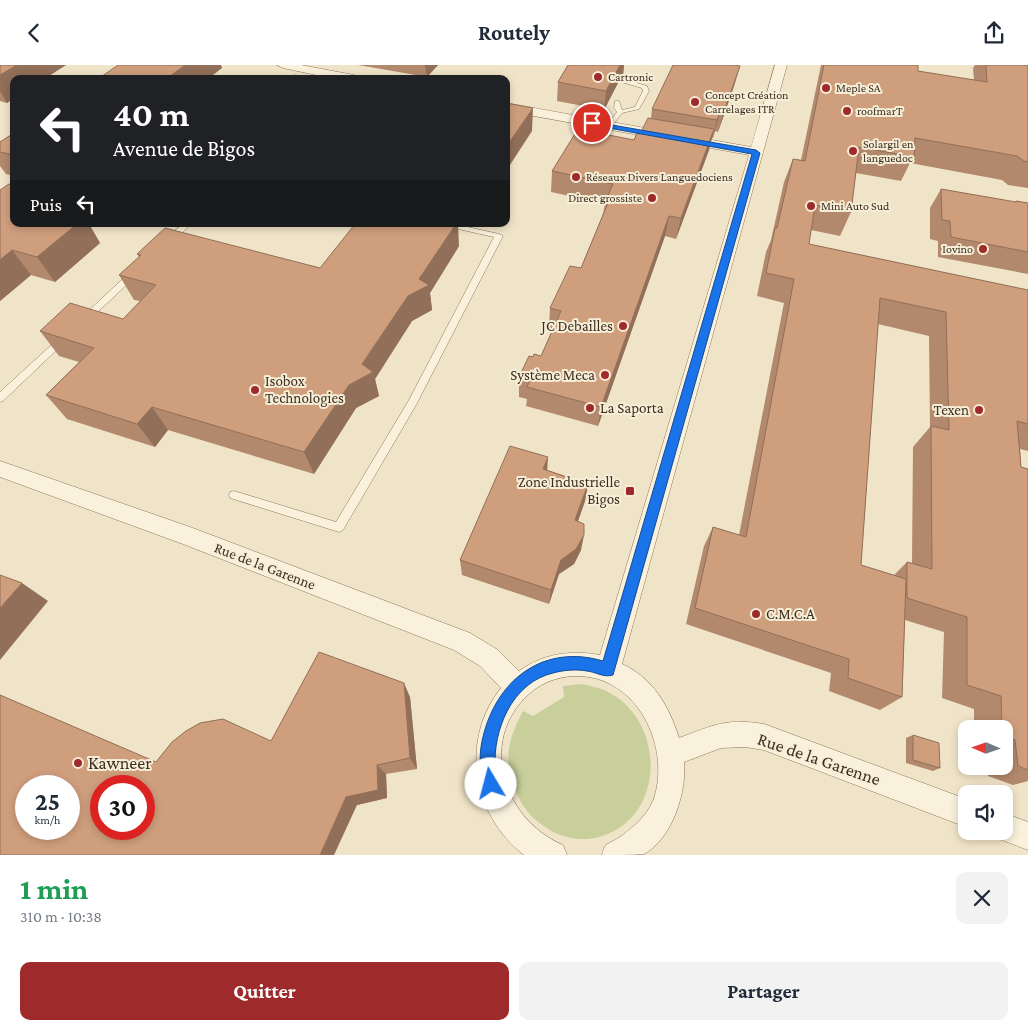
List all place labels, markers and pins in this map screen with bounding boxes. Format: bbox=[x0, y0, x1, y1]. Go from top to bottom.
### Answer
place label: Cartronic bbox=[608, 70, 653, 84]
marker: Cartronic bbox=[592, 71, 604, 83]
place label: Meple SA bbox=[836, 81, 881, 95]
marker: Meple SA bbox=[820, 82, 832, 94]
place label: Concept Création Carrelages ITR bbox=[705, 88, 789, 116]
marker: Concept Création Carrelages ITR bbox=[689, 96, 701, 108]
pin bbox=[571, 102, 613, 144]
place label: roofmarT bbox=[857, 104, 903, 118]
marker: roofmarT bbox=[841, 105, 853, 117]
place label: Solargil en languedoc bbox=[863, 137, 914, 165]
marker: Solargil en languedoc bbox=[847, 145, 859, 157]
place label: Réseaux Divers Languedociens bbox=[586, 170, 733, 184]
marker: Réseaux Divers Languedociens bbox=[570, 171, 582, 183]
place label: Direct grossiste bbox=[568, 191, 642, 205]
marker: Direct grossiste bbox=[646, 192, 658, 204]
place label: Mini Auto Sud bbox=[821, 199, 890, 213]
marker: Mini Auto Sud bbox=[805, 200, 817, 212]
place label: Iovino bbox=[942, 242, 973, 256]
marker: Iovino bbox=[977, 243, 989, 255]
place label: JC Debailles bbox=[539, 318, 613, 335]
marker: JC Debailles bbox=[617, 320, 629, 332]
place label: Système Meca bbox=[510, 367, 595, 384]
marker: Système Meca bbox=[599, 369, 611, 381]
place label: Isobox Technologies bbox=[265, 373, 344, 407]
marker: Isobox Technologies bbox=[249, 384, 261, 396]
place label: La Saporta bbox=[600, 400, 664, 417]
marker: La Saporta bbox=[584, 402, 596, 414]
place label: Texen bbox=[934, 402, 969, 418]
marker: Texen bbox=[973, 404, 985, 416]
place label: Zone Industrielle Bigos bbox=[518, 474, 620, 508]
marker: Zone Industrielle Bigos bbox=[624, 485, 636, 497]
place label: C.M.C.A bbox=[766, 606, 815, 622]
marker: C.M.C.A bbox=[750, 608, 762, 620]
place label: Kawneer bbox=[88, 753, 152, 773]
marker: Kawneer bbox=[72, 757, 84, 769]

